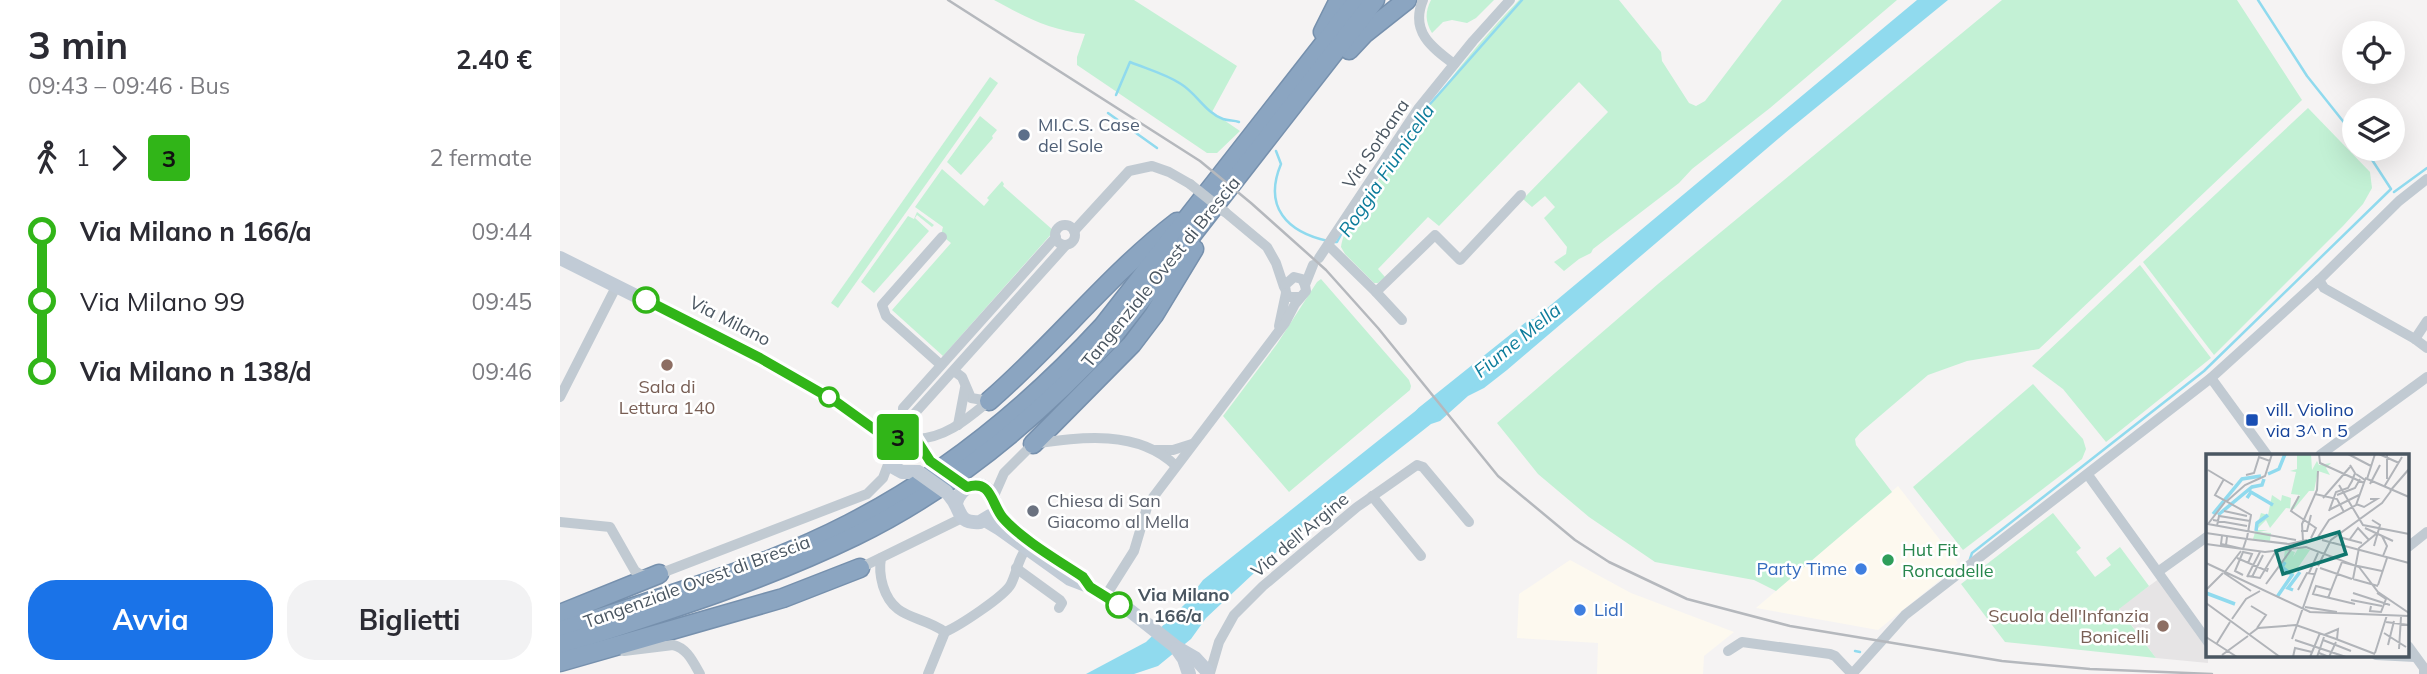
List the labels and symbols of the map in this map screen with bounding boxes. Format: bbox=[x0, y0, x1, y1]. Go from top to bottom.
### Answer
street label: Via Sorbana bbox=[1337, 94, 1414, 193]
water label: Roggia Fiumicella bbox=[1333, 99, 1439, 241]
place label: MI.C.S. Case del Sole bbox=[1038, 113, 1140, 157]
marker: MI.C.S. Case del Sole bbox=[1016, 127, 1032, 143]
street label: Tangenziale Ovest di Brescia bbox=[1076, 171, 1245, 372]
unlabelled marker bbox=[633, 287, 659, 313]
street label: Via Milano bbox=[686, 290, 775, 351]
water label: Fiume Mella bbox=[1469, 298, 1565, 382]
marker: Sala di Lettura 140 bbox=[659, 357, 675, 373]
place label: Sala di Lettura 140 bbox=[619, 375, 715, 419]
unlabelled marker bbox=[819, 387, 839, 407]
place label: vill. Violino via 3^ n 5 bbox=[2266, 398, 2354, 442]
marker: vill. Violino via 3^ n 5 bbox=[2244, 412, 2260, 428]
line badge: 3 bbox=[875, 414, 921, 460]
inset map bbox=[2206, 454, 2410, 656]
street label: Via dell'Argine bbox=[1246, 487, 1353, 582]
place label: Chiesa di San Giacomo al Mella bbox=[1047, 489, 1189, 533]
marker: Chiesa di San Giacomo al Mella bbox=[1025, 503, 1041, 519]
street label: Tangenziale Ovest di Brescia bbox=[580, 530, 813, 633]
place label: Hut Fit Roncadelle bbox=[1902, 538, 1994, 582]
marker: Hut Fit Roncadelle bbox=[1880, 552, 1896, 568]
place label: Party Time bbox=[1756, 557, 1847, 580]
marker: Party Time bbox=[1853, 561, 1869, 577]
place label: Via Milano n 166/a bbox=[1137, 583, 1230, 627]
marker: Via Milano n 166/a bbox=[1106, 592, 1132, 618]
place label: Lidl bbox=[1594, 598, 1623, 621]
marker: Lidl bbox=[1572, 602, 1588, 618]
place label: Scuola dell'Infanzia Bonicelli bbox=[1988, 604, 2149, 648]
marker: Scuola dell'Infanzia Bonicelli bbox=[2155, 618, 2171, 634]

